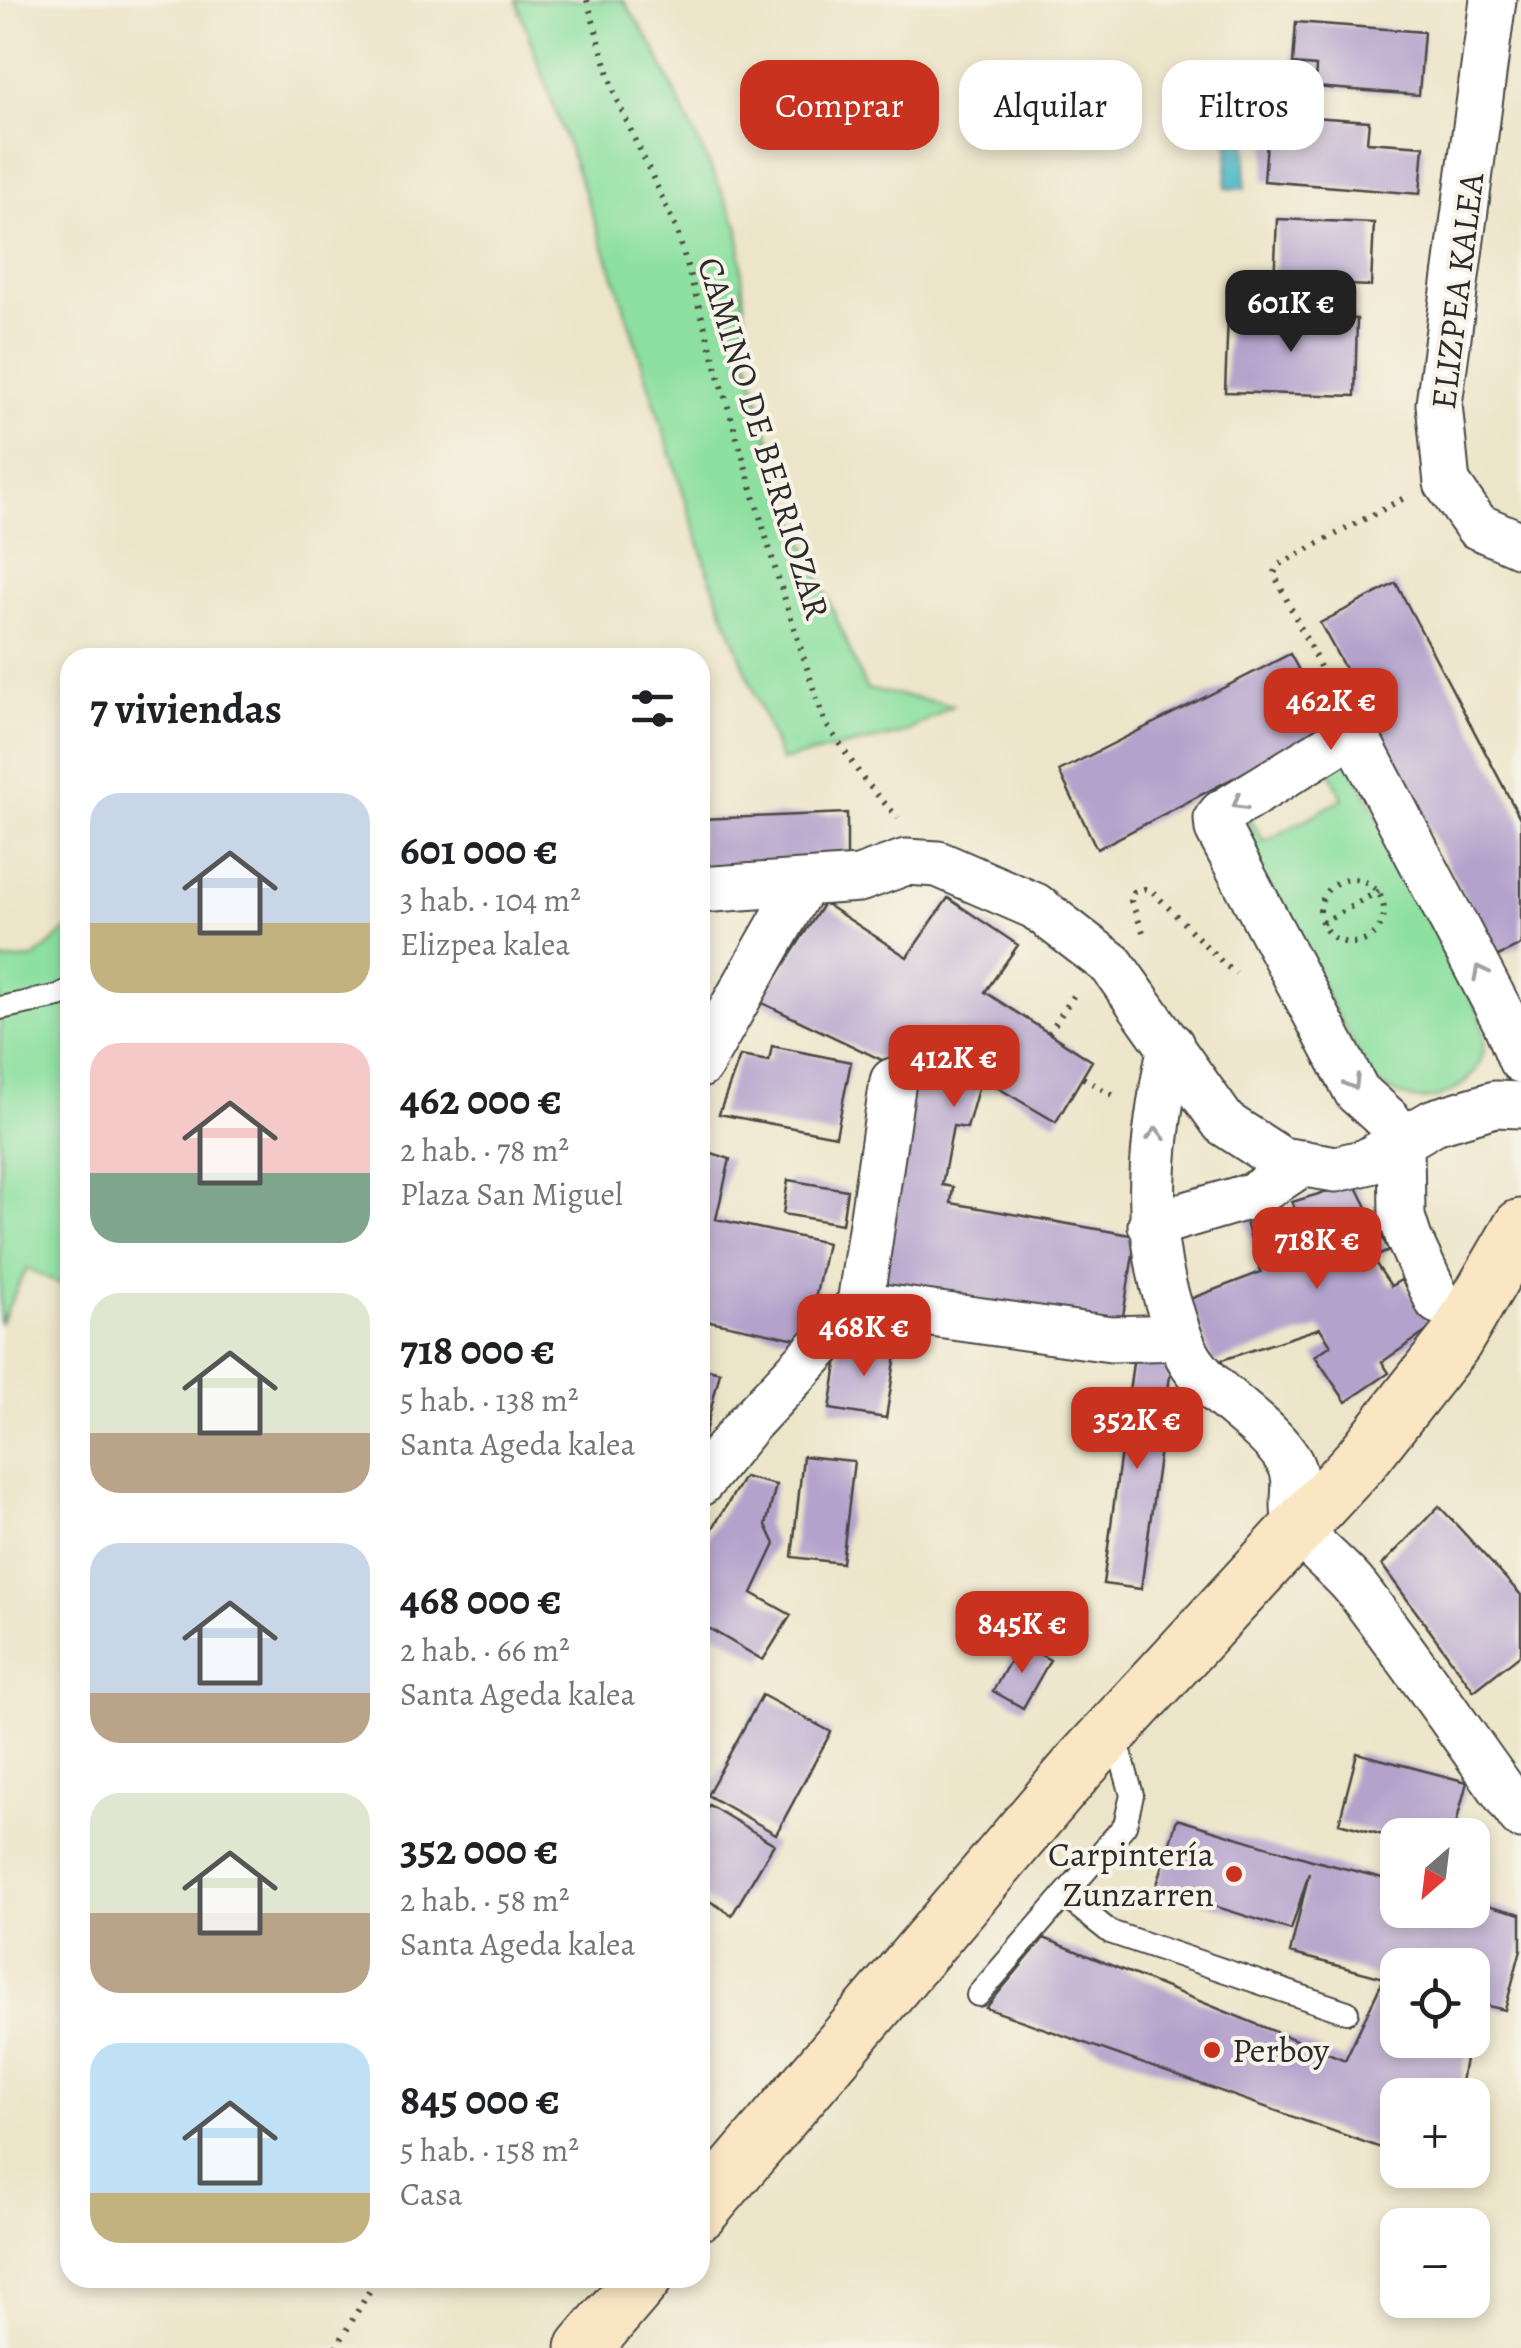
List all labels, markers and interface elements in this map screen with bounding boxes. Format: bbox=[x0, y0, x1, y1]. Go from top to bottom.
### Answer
chip: Comprar bbox=[740, 60, 939, 150]
chip: Alquilar bbox=[959, 60, 1142, 150]
chip: Filtros bbox=[1162, 60, 1324, 150]
street label: ELIZPEA KALEA bbox=[1419, 170, 1495, 412]
street label: CAMINO DE BERRIOZAR bbox=[686, 251, 842, 625]
pin: 601K € bbox=[1210, 270, 1372, 355]
text: 601K € bbox=[1247, 280, 1335, 324]
pin: 462K € bbox=[1250, 668, 1412, 753]
text: 462K € bbox=[1286, 678, 1376, 722]
text: 7 viviendas bbox=[90, 680, 282, 737]
icon: filters bbox=[625, 681, 680, 736]
one-way arrow bbox=[1232, 791, 1250, 810]
text: 601 000 € bbox=[400, 821, 558, 878]
icon: home bbox=[170, 833, 290, 953]
text: 3 hab. · 104 m² bbox=[400, 878, 581, 922]
text: Elizpea kalea bbox=[400, 922, 570, 966]
one-way arrow bbox=[1473, 965, 1492, 983]
pin: 412K € bbox=[873, 1025, 1035, 1110]
text: 412K € bbox=[911, 1035, 997, 1079]
text: 462 000 € bbox=[400, 1071, 562, 1128]
one-way arrow bbox=[1341, 1072, 1360, 1090]
icon: home bbox=[170, 1083, 290, 1203]
one-way arrow bbox=[1145, 1126, 1166, 1142]
text: 2 hab. · 78 m² bbox=[400, 1128, 569, 1172]
text: Plaza San Miguel bbox=[400, 1172, 623, 1216]
pin: 718K € bbox=[1236, 1207, 1398, 1292]
text: 718K € bbox=[1274, 1217, 1360, 1261]
pin: 468K € bbox=[783, 1294, 945, 1379]
text: 468K € bbox=[819, 1304, 909, 1348]
text: 718 000 € bbox=[400, 1321, 555, 1378]
icon: home bbox=[170, 1333, 290, 1453]
text: 5 hab. · 138 m² bbox=[400, 1378, 578, 1422]
pin: 352K € bbox=[1056, 1387, 1218, 1472]
text: 352K € bbox=[1093, 1397, 1181, 1441]
text: Santa Ageda kalea bbox=[400, 1422, 635, 1466]
text: 468 000 € bbox=[400, 1571, 562, 1628]
icon: home bbox=[170, 1583, 290, 1703]
pin: 845K € bbox=[941, 1591, 1103, 1676]
text: 845K € bbox=[977, 1601, 1067, 1645]
text: 2 hab. · 66 m² bbox=[400, 1628, 570, 1672]
text: Santa Ageda kalea bbox=[400, 1672, 635, 1716]
north arrow bbox=[1380, 1818, 1490, 1928]
map controls bbox=[1380, 1818, 1490, 2318]
text: 352 000 € bbox=[400, 1821, 558, 1878]
place label: Carpintería Zunzarren bbox=[1048, 1830, 1215, 1918]
icon: home bbox=[170, 1833, 290, 1953]
marker: Carpintería Zunzarren bbox=[1223, 1863, 1245, 1885]
text: 2 hab. · 58 m² bbox=[400, 1878, 569, 1922]
text: Santa Ageda kalea bbox=[400, 1922, 635, 1966]
button: locate bbox=[1380, 1948, 1490, 2058]
place label: Perboy bbox=[1232, 2026, 1329, 2074]
marker: Perboy bbox=[1201, 2039, 1223, 2061]
text: 845 000 € bbox=[400, 2071, 560, 2128]
button: + bbox=[1380, 2078, 1490, 2188]
icon: home bbox=[170, 2083, 290, 2203]
text: 5 hab. · 158 m² bbox=[400, 2128, 579, 2172]
text: Casa bbox=[400, 2172, 463, 2216]
button: − bbox=[1380, 2208, 1490, 2318]

